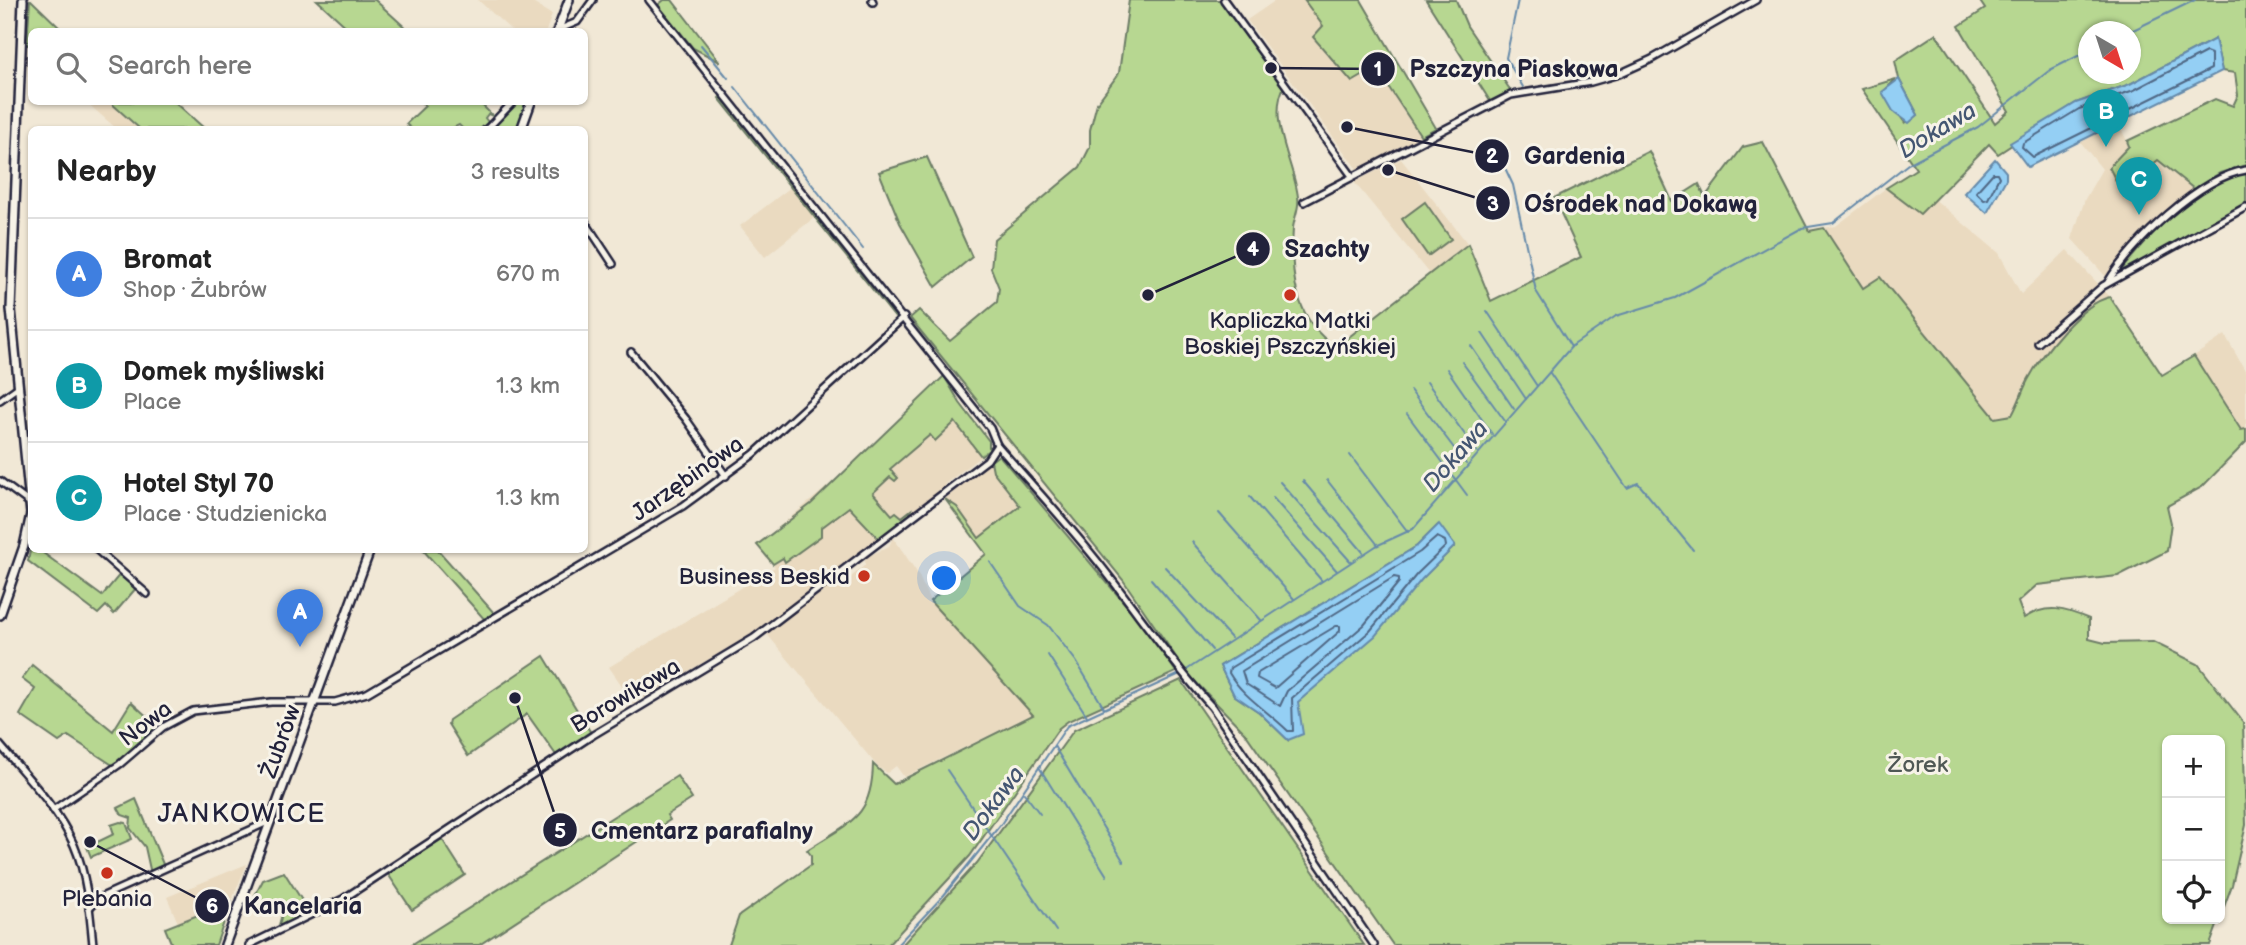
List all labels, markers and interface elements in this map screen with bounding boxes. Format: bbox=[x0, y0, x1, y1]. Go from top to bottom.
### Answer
north arrow bbox=[2078, 21, 2141, 84]
search box bbox=[28, 28, 588, 105]
callout: Pszczyna Piaskowa bbox=[1361, 46, 1633, 91]
icon: search bbox=[52, 48, 90, 86]
text: Search here bbox=[108, 51, 252, 82]
text: Pszczyna Piaskowa bbox=[1409, 55, 1619, 84]
text: 1 bbox=[1374, 57, 1382, 82]
pin: B bbox=[2083, 89, 2129, 147]
water label: Dokawa bbox=[1893, 96, 1981, 165]
callout: Gardenia bbox=[1475, 133, 1639, 178]
text: Gardenia bbox=[1524, 142, 1626, 171]
text: 2 bbox=[1486, 144, 1499, 169]
text: Nearby bbox=[56, 154, 156, 190]
pin: C bbox=[2116, 157, 2162, 215]
text: 3 results bbox=[471, 158, 560, 186]
callout: Ośrodek nad Dokawą bbox=[1475, 181, 1772, 226]
text: Ośrodek nad Dokawą bbox=[1524, 190, 1758, 219]
text: 3 bbox=[1487, 192, 1499, 217]
callout: Szachty bbox=[1236, 226, 1383, 271]
text: Szachty bbox=[1285, 235, 1369, 264]
text: 4 bbox=[1247, 237, 1260, 262]
text: Bromat bbox=[123, 245, 212, 276]
text: A bbox=[72, 260, 86, 288]
text: 670 m bbox=[496, 260, 560, 288]
text: Shop · Żubrów bbox=[123, 276, 267, 304]
marker: Kapliczka Matki Boskiej Pszczyńskiej bbox=[1282, 287, 1298, 303]
place label: Kapliczka Matki Boskiej Pszczyńskiej bbox=[1184, 307, 1396, 361]
text: Domek myśliwski bbox=[123, 357, 325, 388]
text: B bbox=[71, 372, 87, 400]
text: 1.3 km bbox=[496, 372, 560, 400]
text: Place bbox=[123, 388, 181, 416]
water label: Dokawa bbox=[1416, 414, 1494, 498]
street label: Jarzębinowa bbox=[626, 430, 749, 528]
text: Hotel Styl 70 bbox=[123, 469, 274, 500]
text: C bbox=[71, 484, 87, 512]
text: 1.3 km bbox=[496, 484, 560, 512]
text: Place · Studzienicka bbox=[123, 500, 327, 528]
your location bbox=[927, 561, 961, 595]
place label: Business Beskid bbox=[678, 563, 850, 591]
marker: Business Beskid bbox=[856, 568, 872, 584]
pin: A bbox=[277, 589, 323, 647]
street label: Borowikowa bbox=[566, 652, 685, 739]
street label: Nowa bbox=[114, 695, 177, 753]
street label: Żubrów bbox=[255, 701, 307, 783]
map controls bbox=[2162, 735, 2225, 924]
button: + bbox=[2162, 735, 2225, 798]
park label: Żorek bbox=[1887, 751, 1949, 779]
water label: Dokawa bbox=[956, 760, 1031, 846]
button: − bbox=[2162, 798, 2225, 861]
district label: JANKOWICE bbox=[158, 799, 326, 830]
callout: Cmentarz parafialny bbox=[542, 808, 827, 853]
text: Cmentarz parafialny bbox=[591, 817, 813, 846]
text: 5 bbox=[554, 819, 566, 844]
button: locate bbox=[2162, 861, 2225, 924]
marker: Plebania bbox=[99, 865, 115, 881]
callout: Kancelaria bbox=[194, 883, 376, 928]
place label: Plebania bbox=[62, 885, 152, 913]
text: Kancelaria bbox=[244, 892, 362, 921]
text: 6 bbox=[206, 894, 218, 919]

